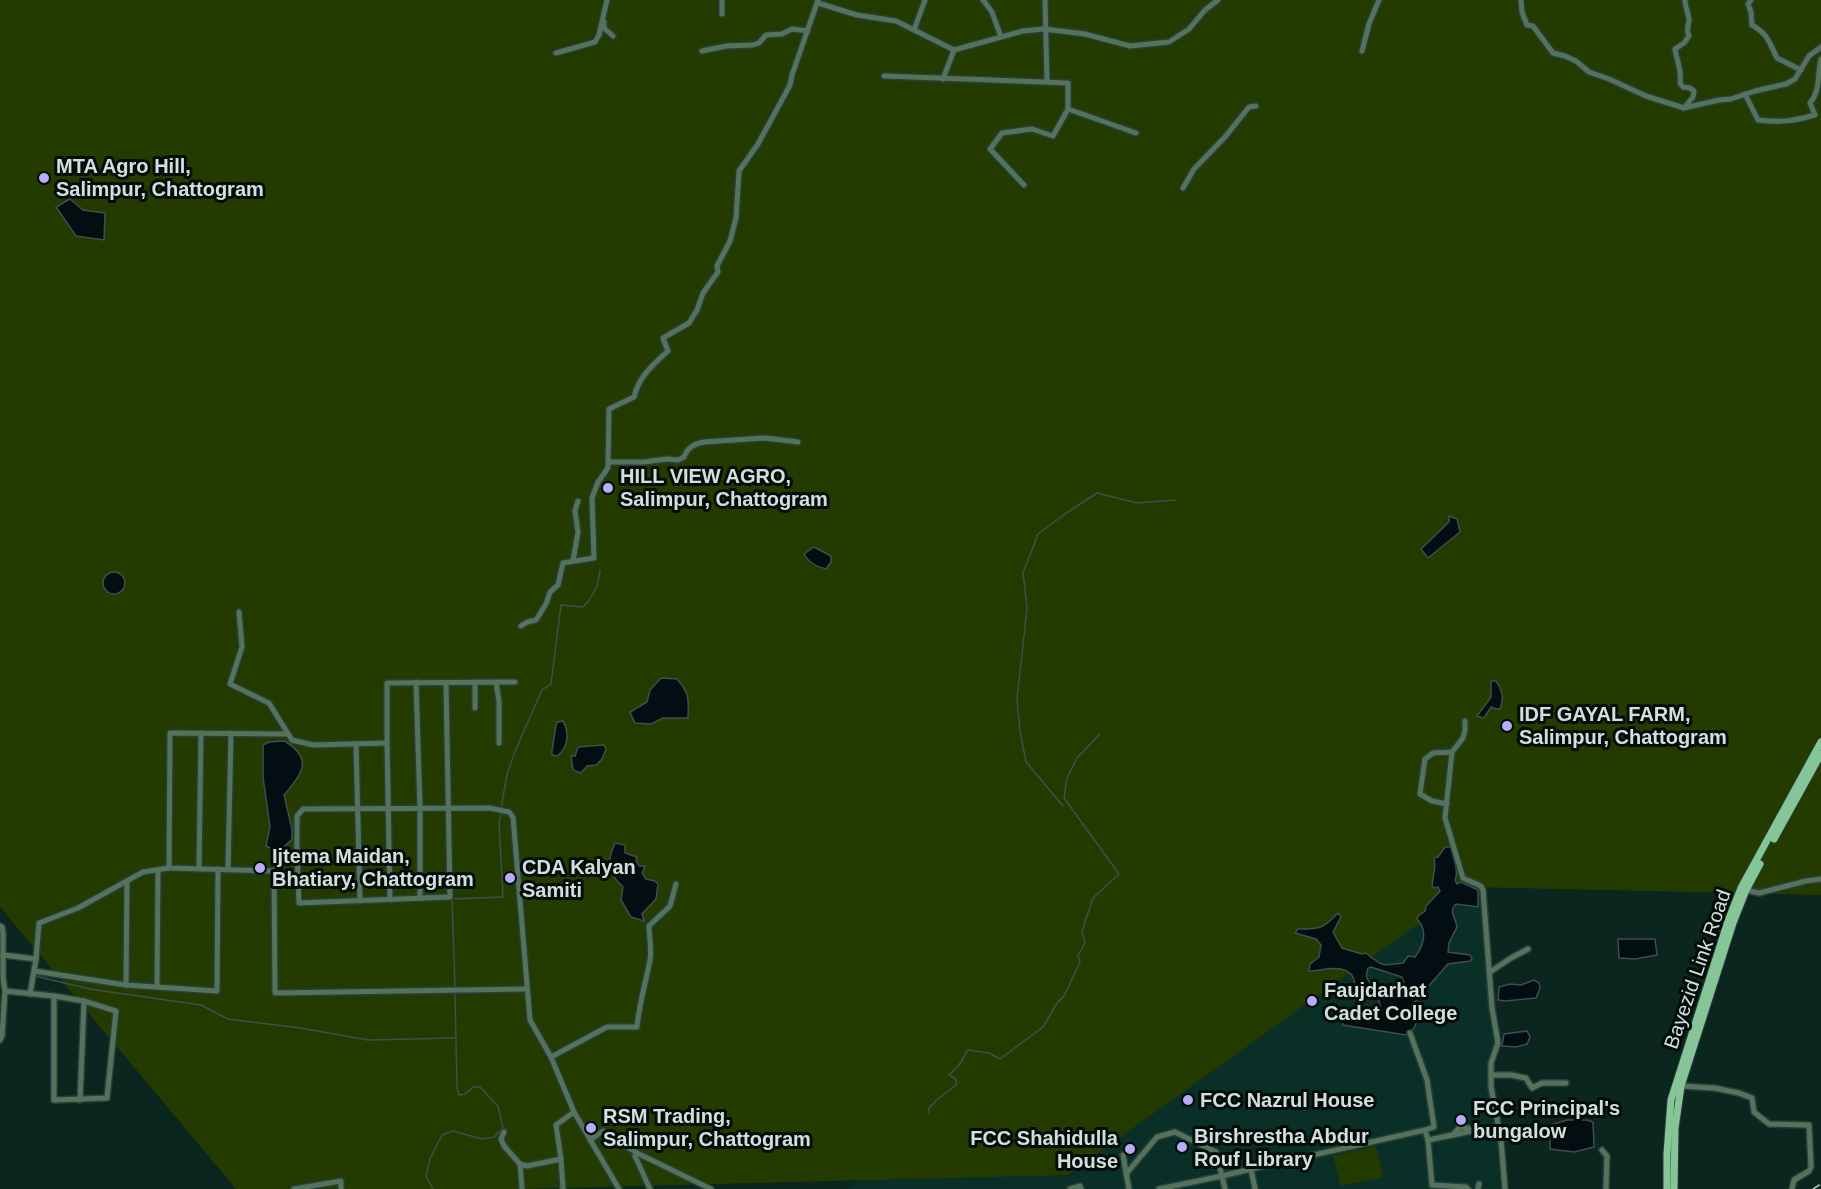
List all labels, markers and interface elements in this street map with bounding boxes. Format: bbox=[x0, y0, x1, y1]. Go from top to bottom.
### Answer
place label: MTA Agro Hill, Salimpur, Chattogram bbox=[56, 155, 264, 200]
marker: MTA Agro Hill, Salimpur, Chattogram bbox=[37, 171, 51, 185]
place label: HILL VIEW AGRO, Salimpur, Chattogram bbox=[620, 465, 828, 510]
marker: HILL VIEW AGRO, Salimpur, Chattogram bbox=[601, 481, 615, 495]
place label: IDF GAYAL FARM, Salimpur, Chattogram bbox=[1519, 703, 1727, 748]
marker: IDF GAYAL FARM, Salimpur, Chattogram bbox=[1500, 719, 1514, 733]
place label: Ijtema Maidan, Bhatiary, Chattogram bbox=[272, 845, 474, 890]
place label: CDA Kalyan Samiti bbox=[522, 856, 636, 901]
marker: Ijtema Maidan, Bhatiary, Chattogram bbox=[253, 861, 267, 875]
marker: CDA Kalyan Samiti bbox=[503, 871, 517, 885]
street label: Bayezid Link Road bbox=[1659, 887, 1735, 1051]
place label: Faujdarhat Cadet College bbox=[1324, 979, 1457, 1024]
marker: Faujdarhat Cadet College bbox=[1305, 994, 1319, 1008]
place label: FCC Nazrul House bbox=[1200, 1089, 1374, 1111]
marker: FCC Nazrul House bbox=[1181, 1093, 1195, 1107]
place label: FCC Principal's bungalow bbox=[1473, 1097, 1620, 1142]
place label: RSM Trading, Salimpur, Chattogram bbox=[603, 1105, 811, 1150]
marker: FCC Principal's bungalow bbox=[1454, 1113, 1468, 1127]
marker: RSM Trading, Salimpur, Chattogram bbox=[584, 1121, 598, 1135]
place label: Birshrestha Abdur Rouf Library bbox=[1194, 1125, 1369, 1170]
place label: FCC Shahidulla House bbox=[970, 1127, 1119, 1172]
marker: Birshrestha Abdur Rouf Library bbox=[1175, 1140, 1189, 1154]
marker: FCC Shahidulla House bbox=[1123, 1142, 1137, 1156]

